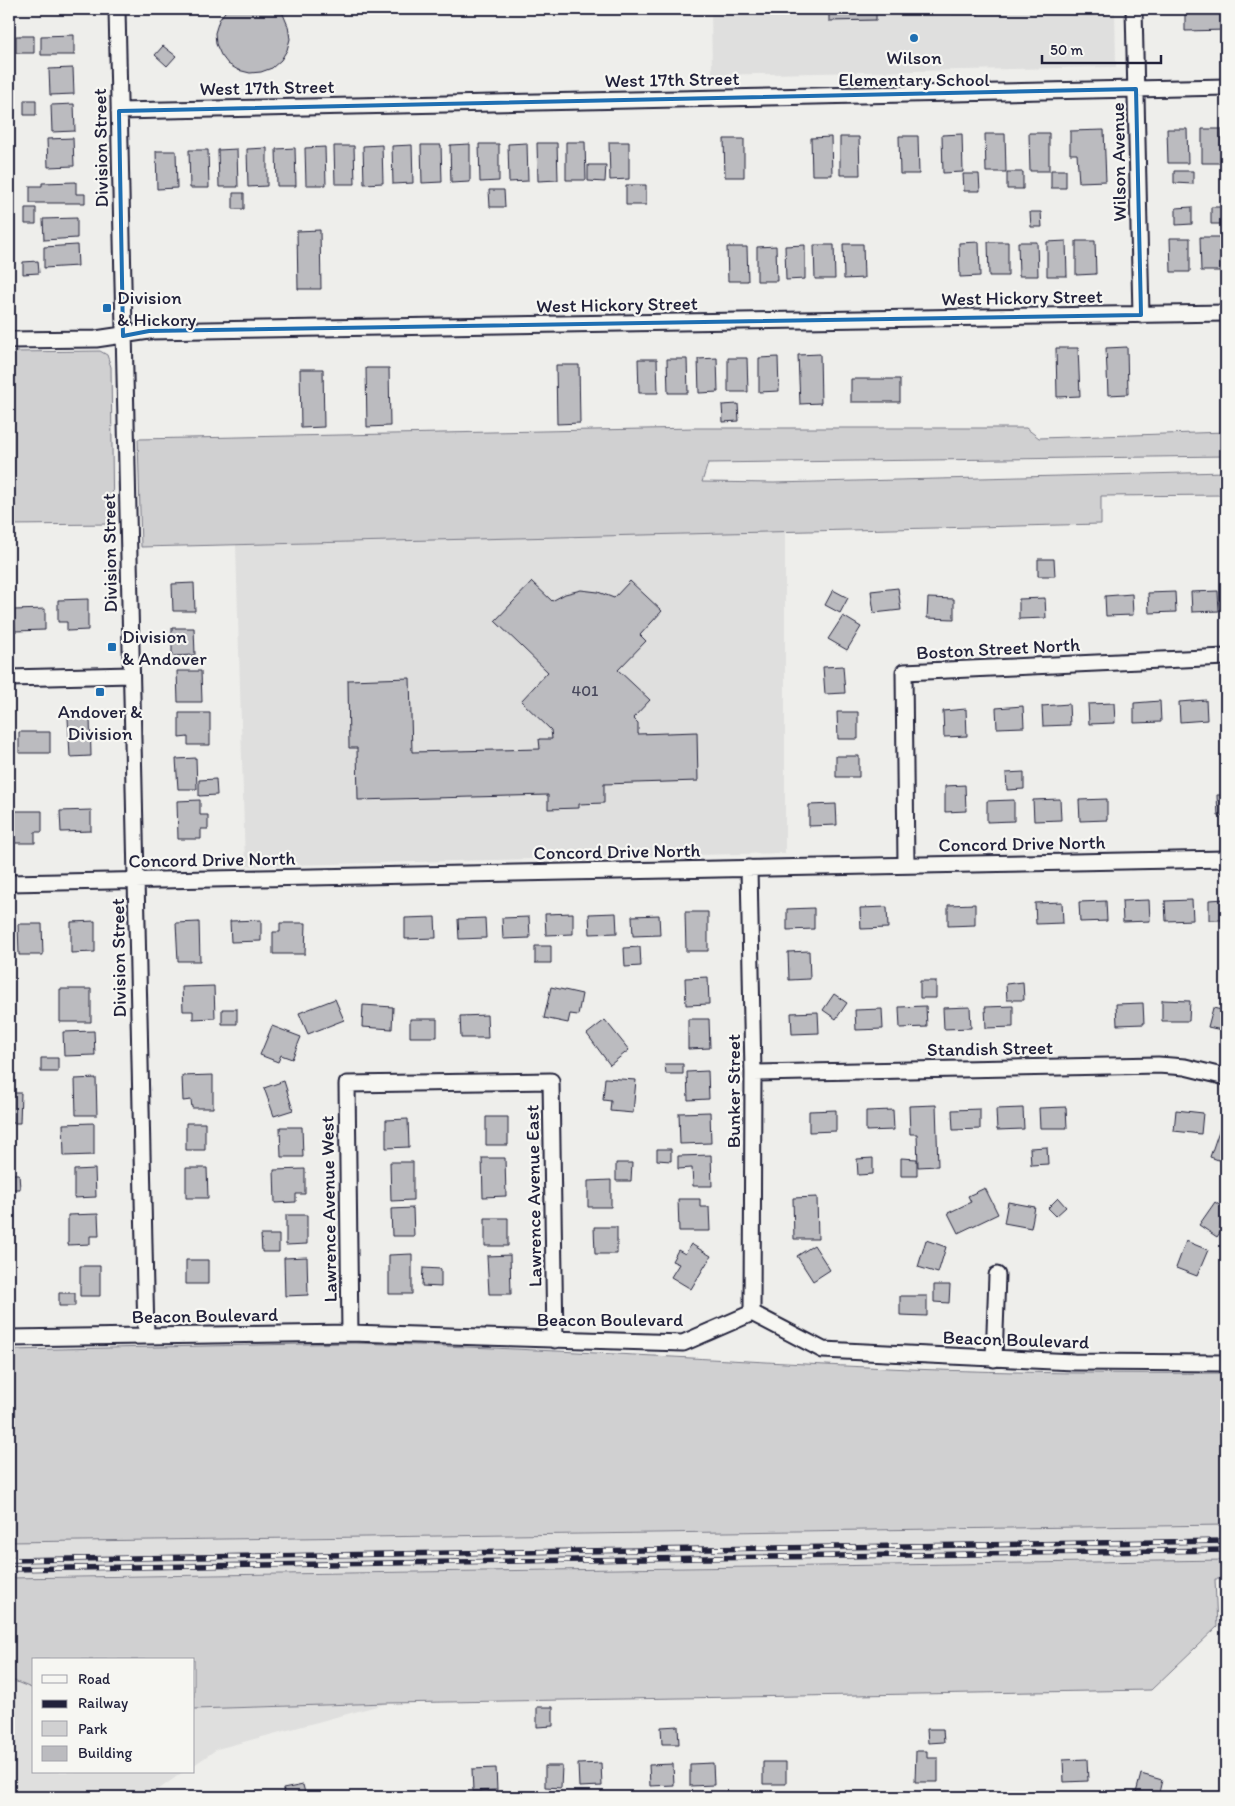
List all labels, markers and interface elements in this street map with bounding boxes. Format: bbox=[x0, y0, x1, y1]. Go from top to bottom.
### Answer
marker: Wilson Elementary School bbox=[908, 32, 920, 44]
scale bar bbox=[1042, 32, 1161, 64]
text: 50 m bbox=[1050, 41, 1083, 59]
place label: Wilson Elementary School bbox=[838, 46, 990, 91]
street label: West 17th Street bbox=[604, 67, 740, 92]
street label: West 17th Street bbox=[199, 75, 335, 100]
street label: Division Street bbox=[88, 88, 113, 208]
street label: Wilson Avenue bbox=[1106, 102, 1131, 222]
street label: West Hickory Street bbox=[941, 285, 1103, 310]
place label: Division & Hickory bbox=[117, 286, 196, 331]
street label: West Hickory Street bbox=[536, 292, 698, 317]
marker: Division & Hickory bbox=[101, 302, 113, 314]
street label: Division Street bbox=[97, 493, 122, 613]
place label: Division & Andover bbox=[122, 625, 207, 670]
street label: Boston Street North bbox=[915, 633, 1081, 664]
marker: Division & Andover bbox=[106, 641, 118, 653]
house number: 401 bbox=[572, 681, 599, 700]
marker: Andover & Division bbox=[94, 686, 106, 698]
place label: Andover & Division bbox=[58, 700, 142, 745]
street label: Concord Drive North bbox=[938, 831, 1106, 856]
street label: Concord Drive North bbox=[533, 839, 701, 864]
street label: Concord Drive North bbox=[128, 847, 296, 872]
street label: Division Street bbox=[106, 898, 131, 1018]
street label: Bunker Street bbox=[722, 1034, 745, 1148]
street label: Standish Street bbox=[927, 1036, 1053, 1061]
street label: Lawrence Avenue East bbox=[520, 1105, 547, 1287]
street label: Lawrence Avenue West bbox=[315, 1116, 342, 1302]
street label: Beacon Boulevard bbox=[131, 1303, 279, 1328]
street label: Beacon Boulevard bbox=[537, 1308, 684, 1331]
street label: Beacon Boulevard bbox=[942, 1325, 1090, 1354]
legend bbox=[32, 1658, 195, 1774]
text: Road bbox=[78, 1670, 111, 1688]
text: Railway bbox=[78, 1694, 128, 1712]
text: Park bbox=[78, 1720, 108, 1738]
text: Building bbox=[78, 1744, 132, 1762]

